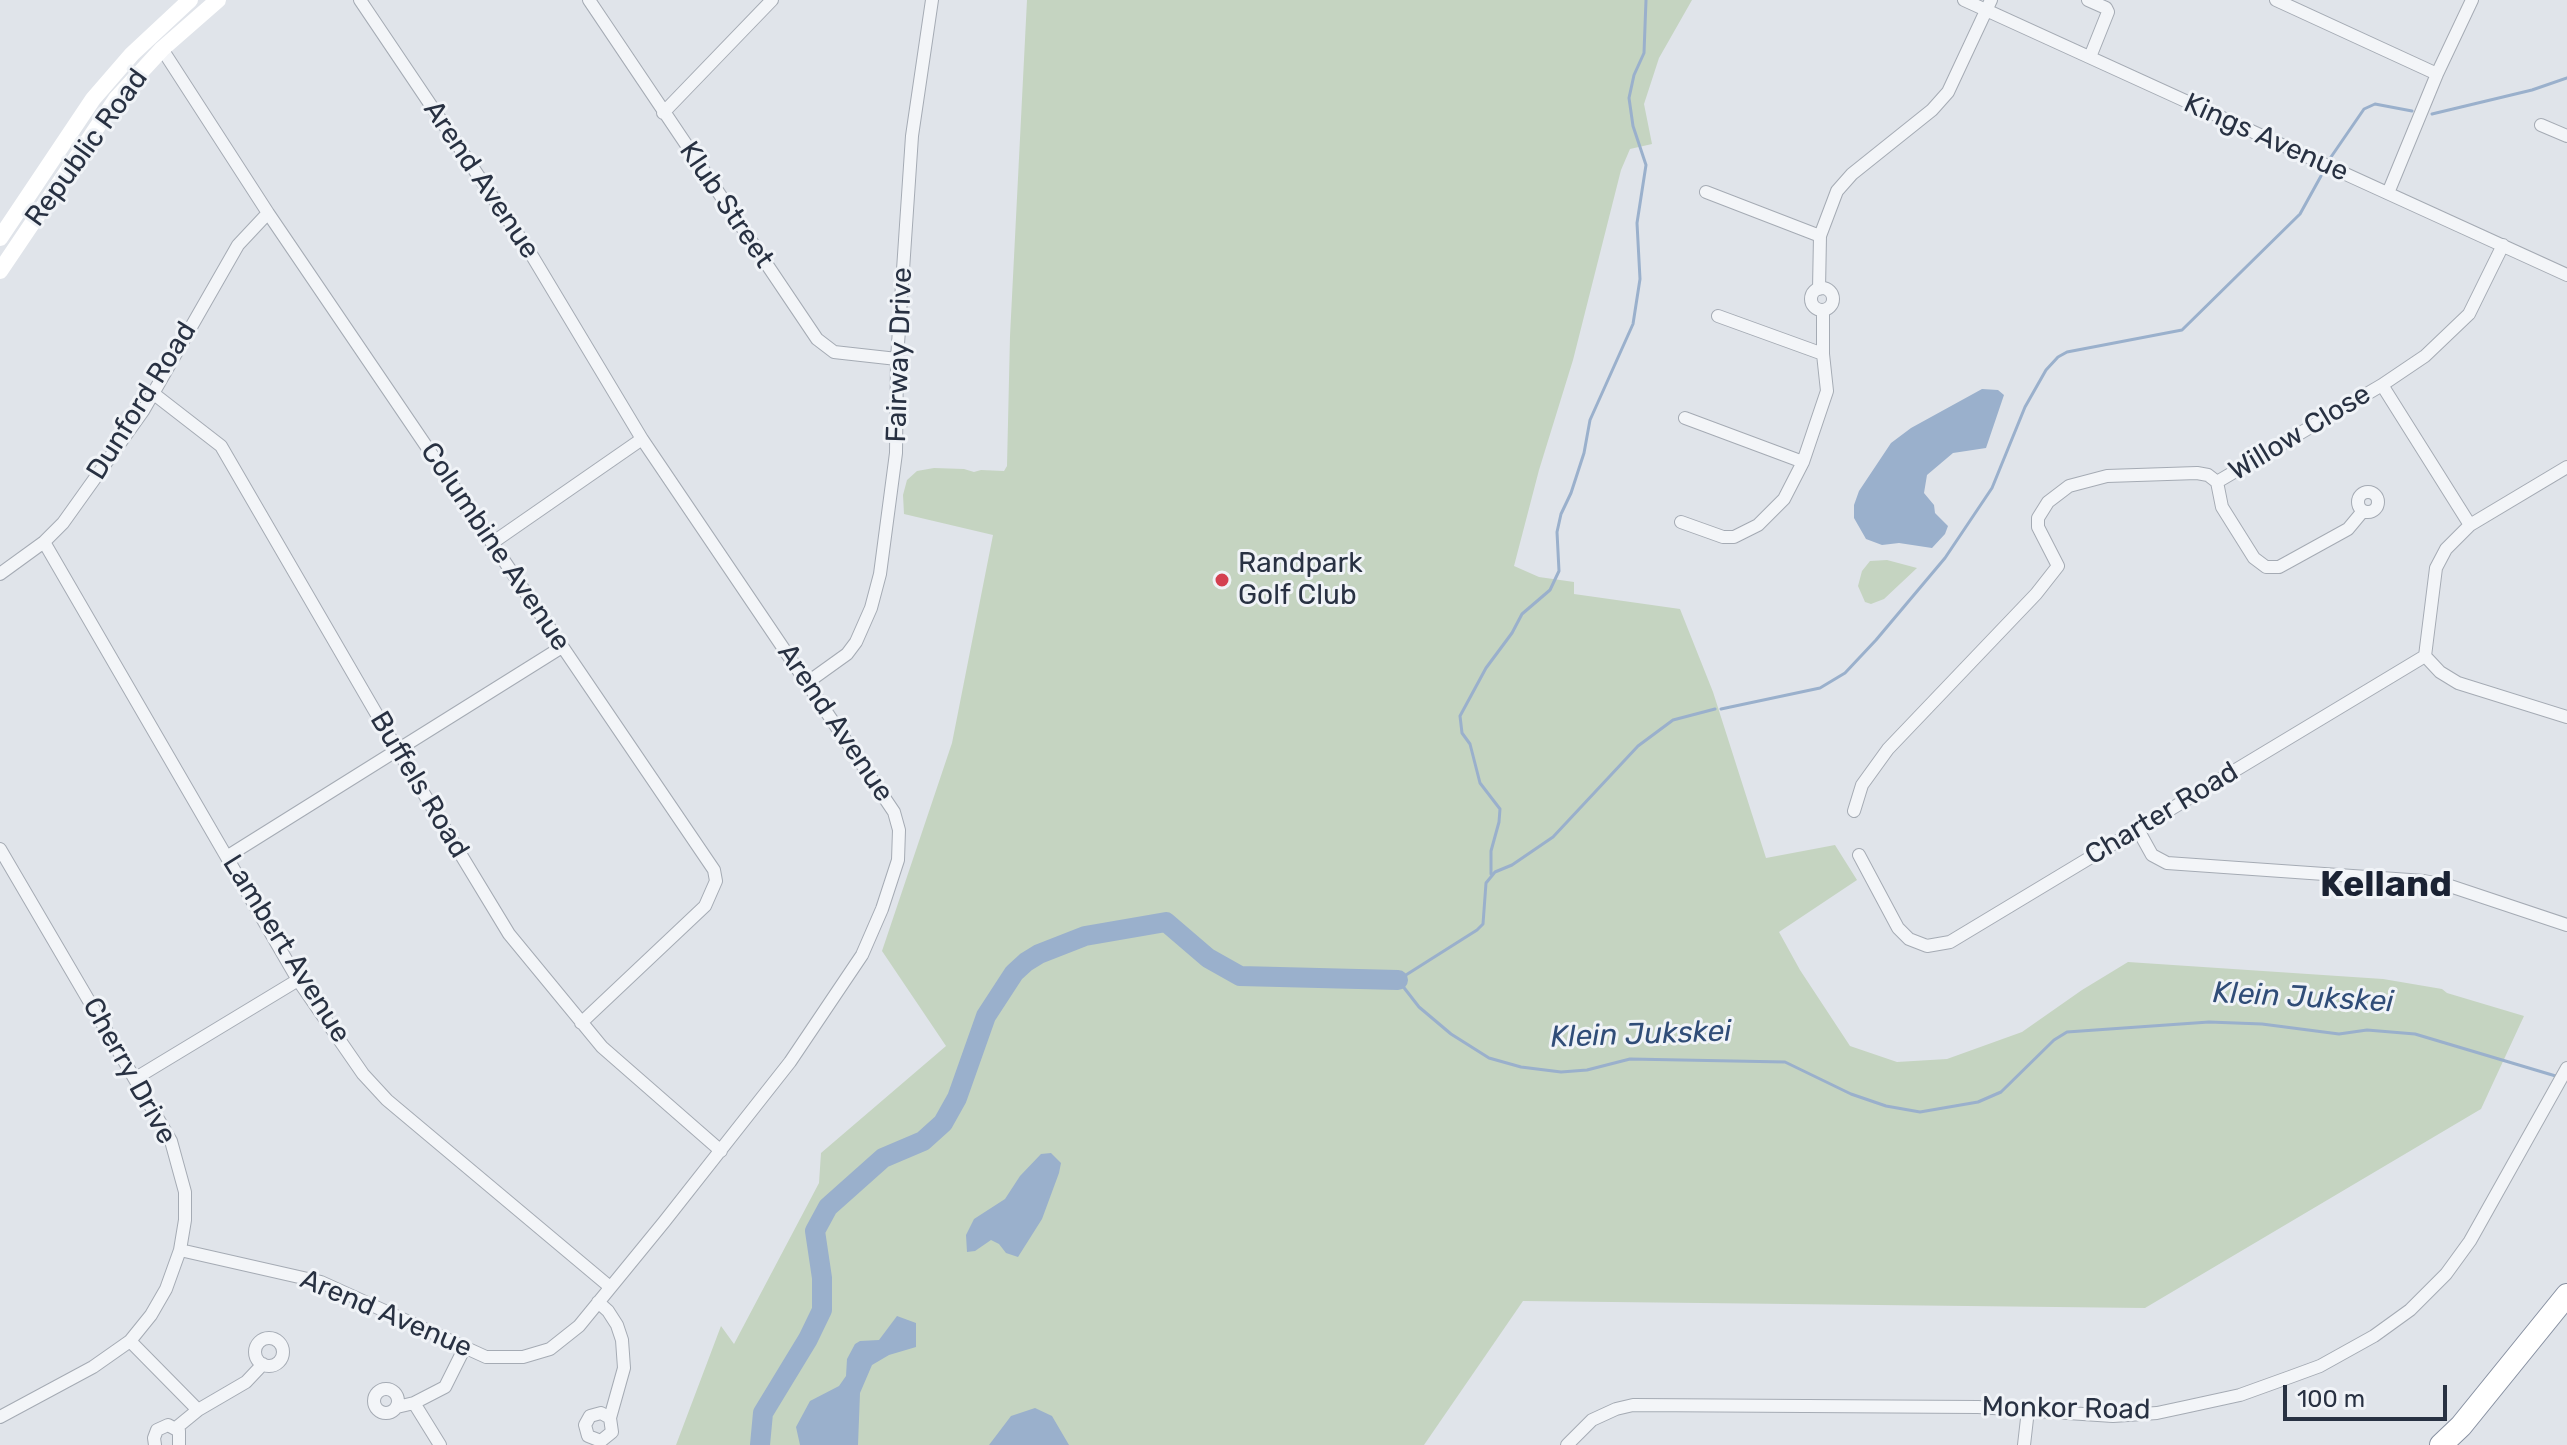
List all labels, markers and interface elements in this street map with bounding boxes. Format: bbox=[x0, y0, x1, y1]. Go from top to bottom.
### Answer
street label: Republic Road bbox=[19, 63, 155, 233]
street label: Kings Avenue bbox=[2179, 87, 2353, 189]
street label: Arend Avenue bbox=[416, 95, 546, 265]
street label: Klub Street bbox=[672, 136, 780, 274]
street label: Fairway Drive bbox=[880, 267, 920, 443]
street label: Dunford Road bbox=[80, 316, 204, 486]
street label: Willow Close bbox=[2223, 378, 2377, 488]
street label: Columbine Avenue bbox=[413, 436, 577, 658]
place label: Randpark Golf Club bbox=[1238, 547, 1363, 613]
marker: Randpark Golf Club bbox=[1213, 571, 1231, 589]
street label: Arend Avenue bbox=[770, 638, 900, 808]
street label: Buffels Road bbox=[362, 706, 476, 864]
street label: Charter Road bbox=[2080, 755, 2244, 873]
street label: Lambert Avenue bbox=[215, 849, 357, 1049]
district label: Kelland bbox=[2320, 864, 2452, 908]
water label: Klein Jukskei bbox=[2212, 975, 2394, 1021]
street label: Cherry Drive bbox=[75, 992, 183, 1150]
water label: Klein Jukskei bbox=[1550, 1014, 1732, 1056]
street label: Arend Avenue bbox=[295, 1263, 477, 1365]
scale bar bbox=[2287, 1369, 2451, 1419]
text: 100 m bbox=[2297, 1385, 2365, 1413]
street label: Monkor Road bbox=[1981, 1391, 2151, 1427]

